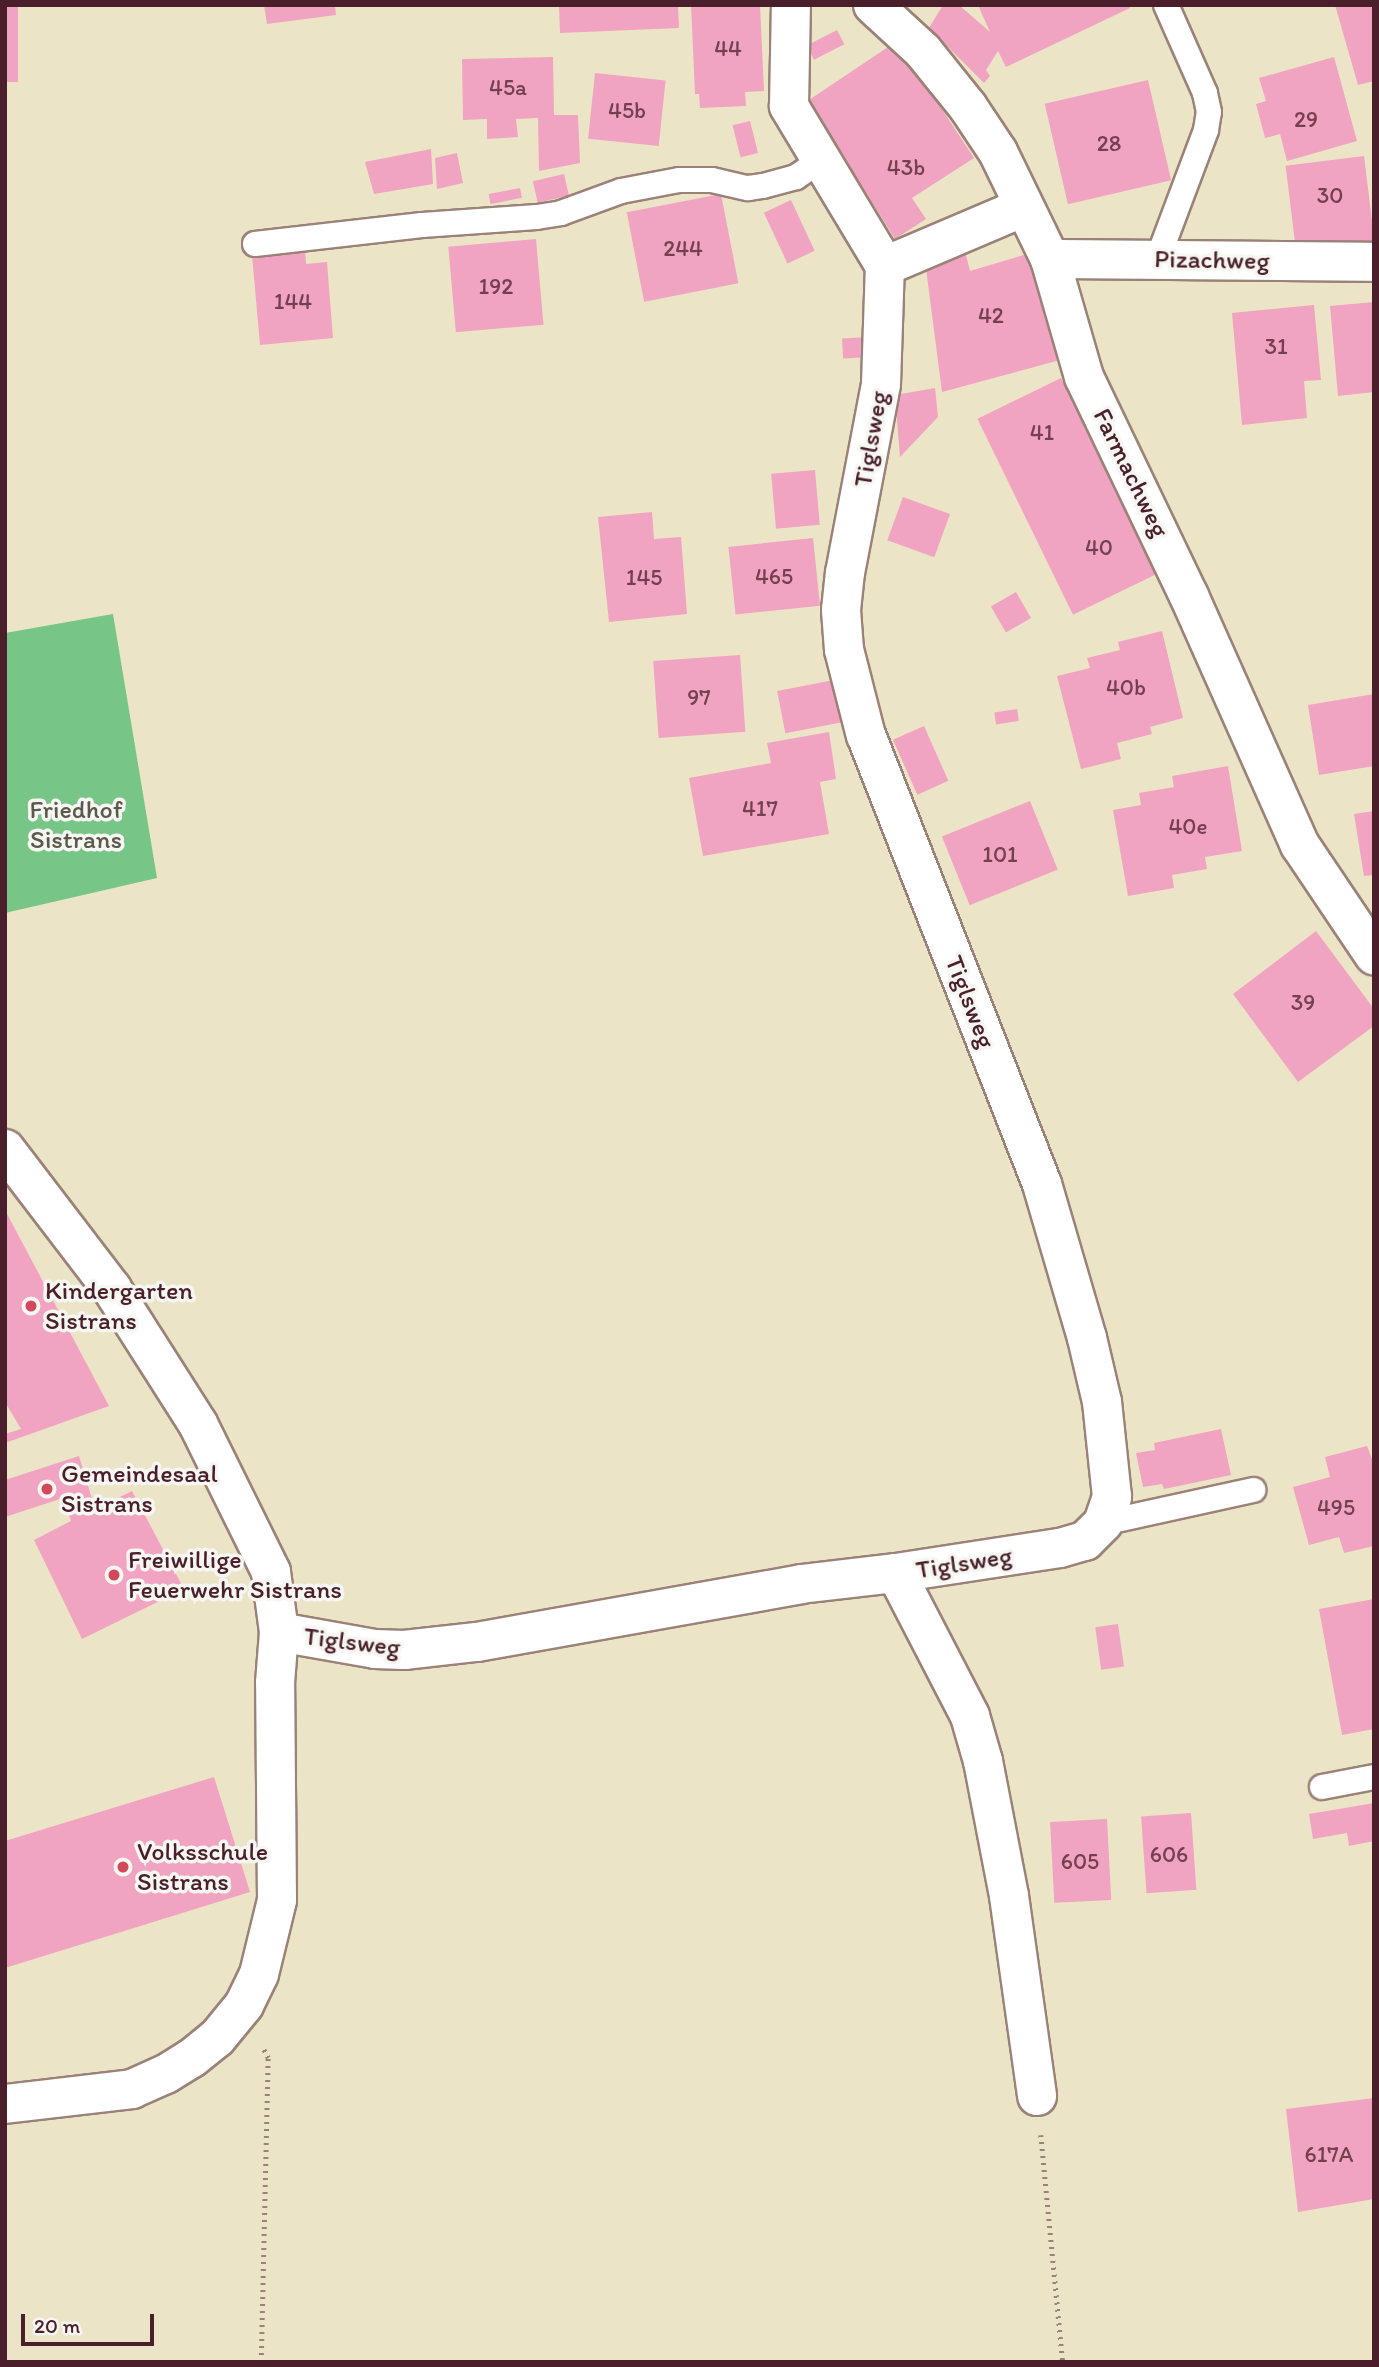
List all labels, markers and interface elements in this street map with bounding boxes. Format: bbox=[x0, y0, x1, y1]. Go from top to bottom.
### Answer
house number: 44 bbox=[714, 34, 742, 62]
house number: 45a bbox=[489, 73, 527, 101]
house number: 45b bbox=[608, 96, 646, 124]
house number: 29 bbox=[1294, 105, 1318, 133]
house number: 28 bbox=[1097, 129, 1121, 157]
house number: 43b bbox=[887, 153, 925, 181]
house number: 30 bbox=[1317, 181, 1343, 209]
house number: 244 bbox=[663, 234, 703, 262]
street label: Pizachweg bbox=[1154, 243, 1270, 277]
house number: 192 bbox=[479, 272, 513, 300]
house number: 144 bbox=[274, 287, 312, 315]
house number: 42 bbox=[978, 301, 1004, 329]
house number: 31 bbox=[1264, 332, 1288, 360]
street label: Tiglsweg bbox=[847, 389, 895, 489]
street label: Farmachweg bbox=[1086, 403, 1176, 543]
house number: 41 bbox=[1030, 418, 1054, 446]
house number: 40 bbox=[1085, 533, 1113, 561]
house number: 465 bbox=[755, 562, 793, 590]
house number: 145 bbox=[626, 563, 662, 591]
house number: 40b bbox=[1106, 673, 1146, 701]
house number: 97 bbox=[687, 683, 711, 711]
park label: Friedhof Sistrans bbox=[29, 794, 123, 856]
house number: 417 bbox=[742, 794, 778, 822]
house number: 40e bbox=[1169, 812, 1207, 840]
house number: 101 bbox=[982, 840, 1018, 868]
street label: Tiglsweg bbox=[938, 951, 1002, 1053]
house number: 39 bbox=[1291, 988, 1315, 1016]
place label: Kindergarten Sistrans bbox=[45, 1275, 193, 1336]
marker: Kindergarten Sistrans bbox=[23, 1298, 39, 1314]
place label: Gemeindesaal Sistrans bbox=[61, 1458, 218, 1520]
marker: Gemeindesaal Sistrans bbox=[39, 1481, 55, 1497]
house number: 495 bbox=[1317, 1493, 1355, 1521]
street label: Tiglsweg bbox=[914, 1540, 1014, 1586]
place label: Freiwillige Feuerwehr Sistrans bbox=[128, 1544, 342, 1606]
marker: Freiwillige Feuerwehr Sistrans bbox=[106, 1567, 122, 1583]
street label: Tiglsweg bbox=[302, 1621, 402, 1663]
place label: Volksschule Sistrans bbox=[137, 1836, 268, 1898]
house number: 606 bbox=[1150, 1840, 1188, 1868]
house number: 605 bbox=[1061, 1847, 1099, 1875]
marker: Volksschule Sistrans bbox=[115, 1859, 131, 1875]
house number: 617A bbox=[1305, 2140, 1353, 2168]
scale bar bbox=[24, 2300, 158, 2344]
text: 20 m bbox=[34, 2313, 80, 2338]

